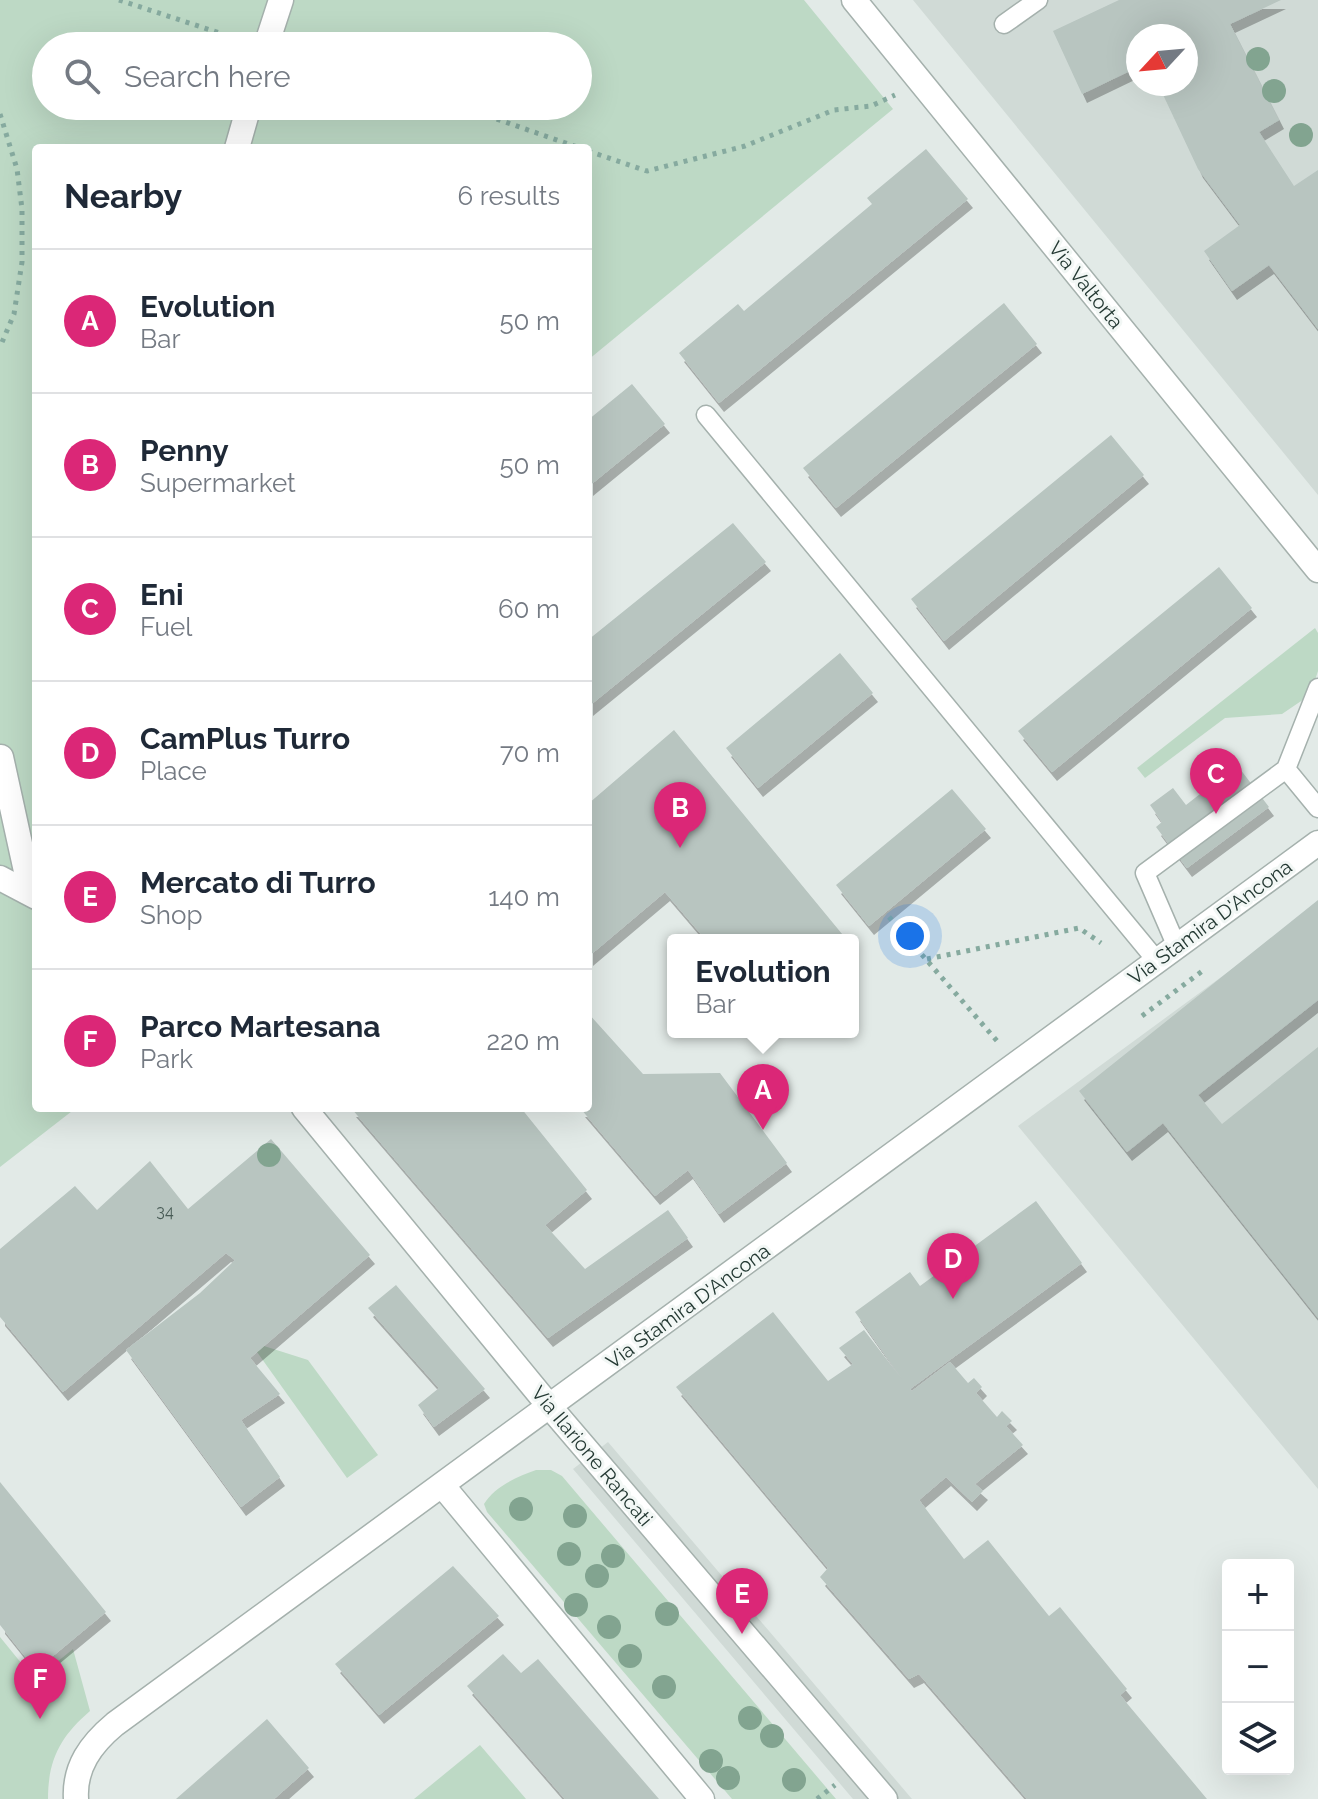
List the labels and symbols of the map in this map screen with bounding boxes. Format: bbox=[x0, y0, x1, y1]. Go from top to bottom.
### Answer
north arrow bbox=[1126, 24, 1198, 96]
street label: Via Valtorta bbox=[1044, 237, 1128, 333]
pin: C bbox=[1190, 748, 1242, 814]
pin: B bbox=[654, 782, 706, 848]
street label: Via Stamira D'Ancona bbox=[1123, 854, 1297, 990]
your location bbox=[890, 916, 930, 956]
pin: A bbox=[737, 1064, 789, 1130]
house number: 34 bbox=[156, 1202, 174, 1221]
pin: D bbox=[927, 1233, 979, 1299]
street label: Via Stamira D'Ancona bbox=[601, 1238, 775, 1374]
street label: Via Ilarione Rancati bbox=[526, 1381, 658, 1531]
pin: E bbox=[716, 1568, 768, 1634]
pin: F bbox=[14, 1653, 66, 1719]

